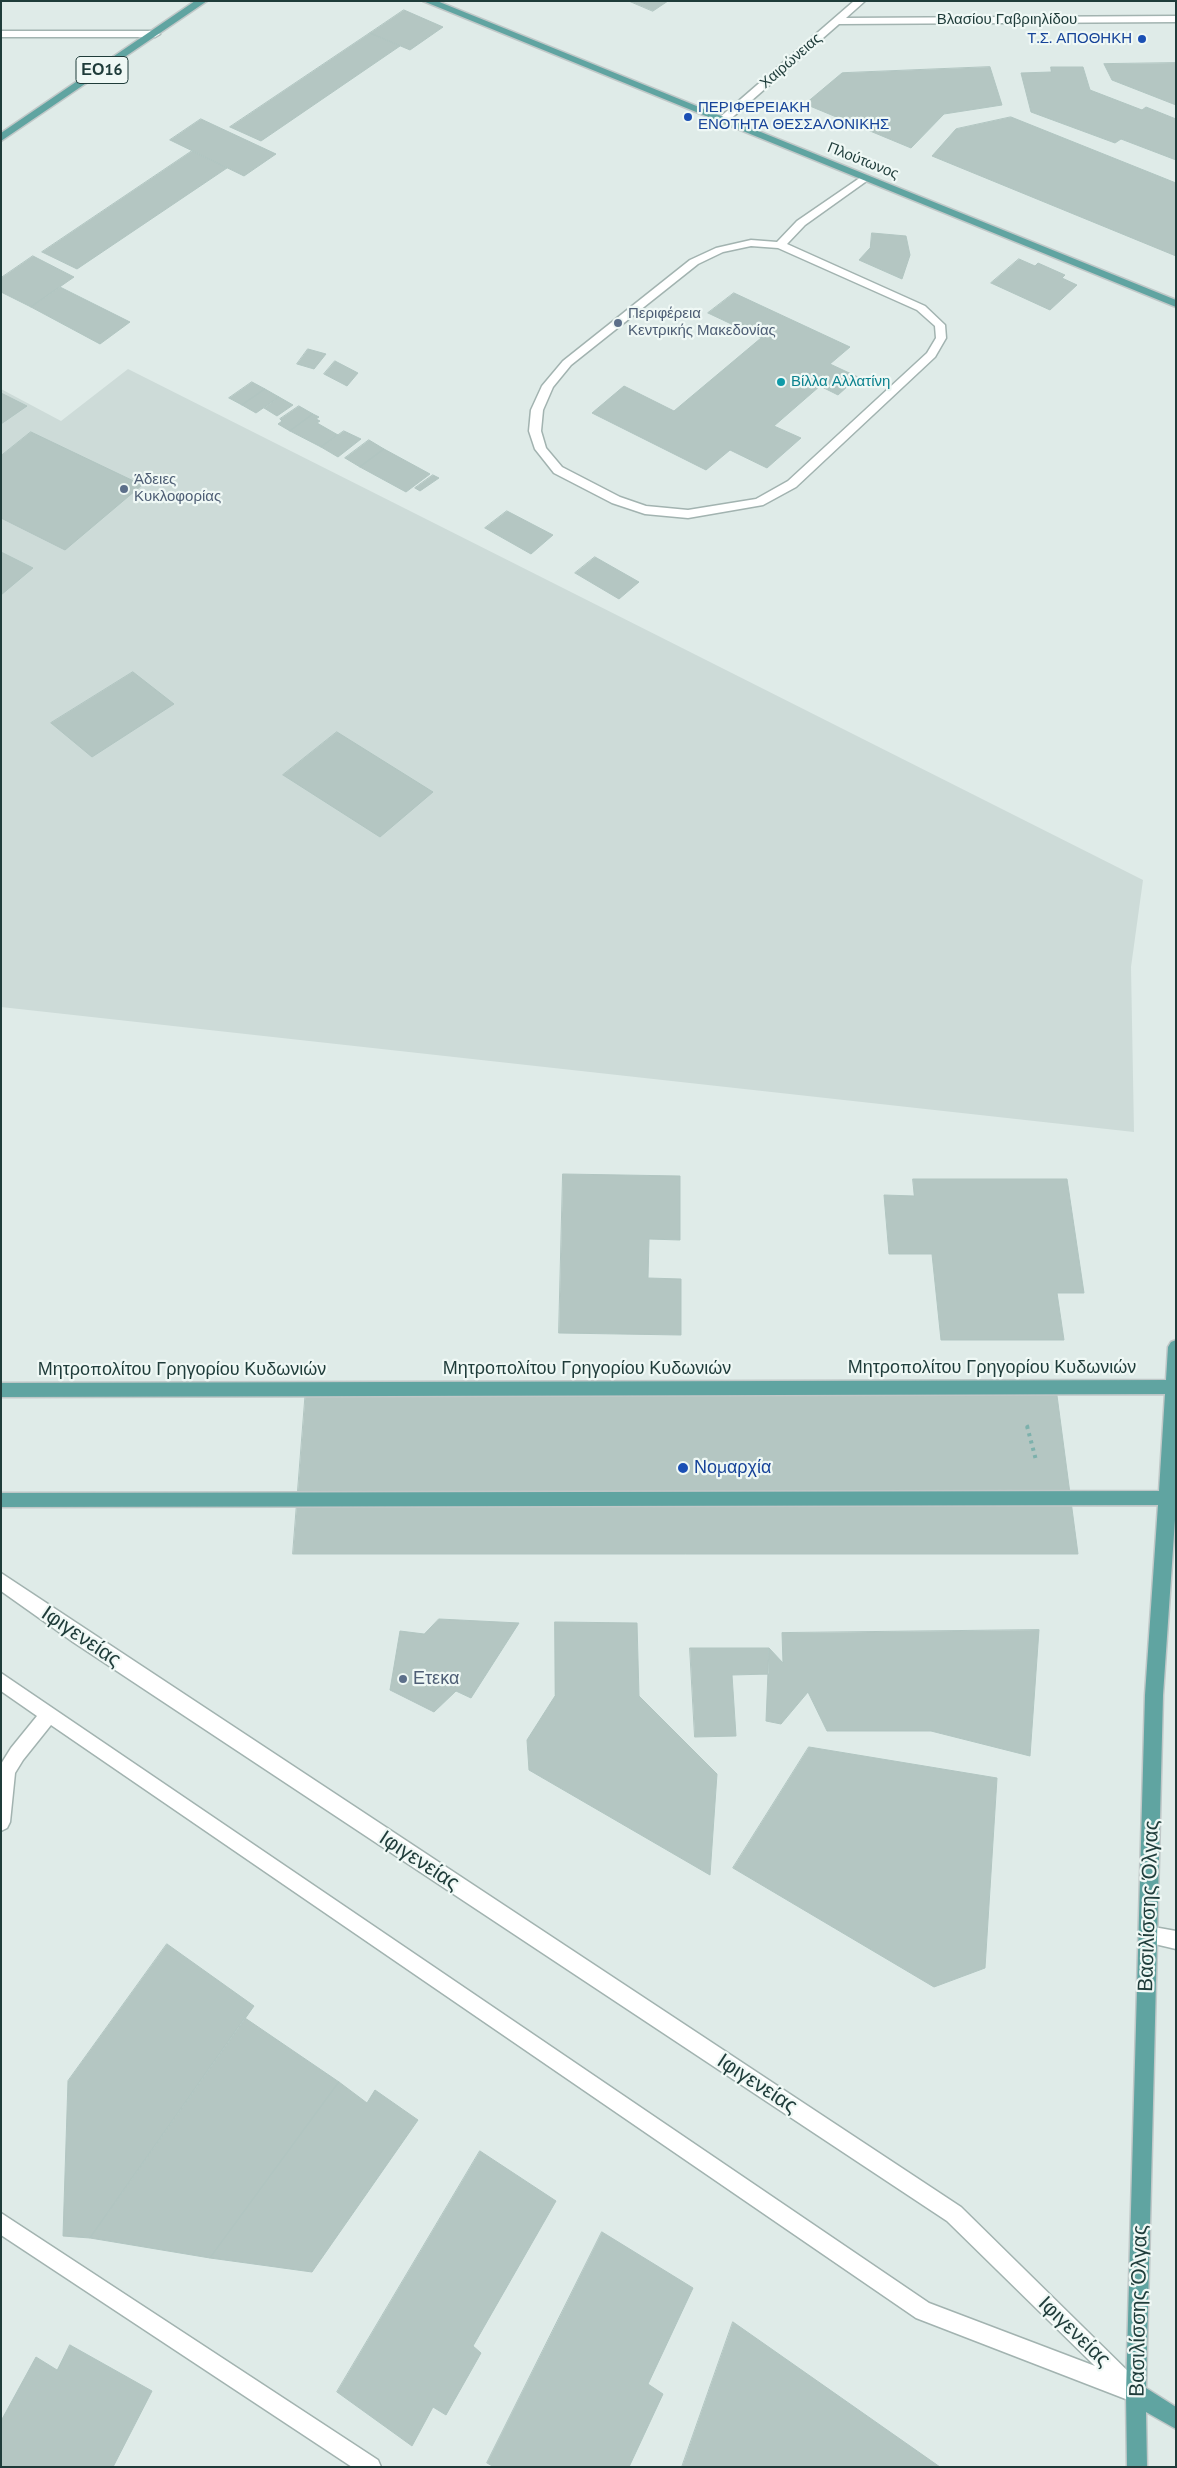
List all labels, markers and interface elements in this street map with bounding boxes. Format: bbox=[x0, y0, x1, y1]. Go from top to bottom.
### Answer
street label: Βλασίου Γαβριηλίδου bbox=[937, 11, 1077, 29]
street label: Χαιρώνειας bbox=[757, 29, 825, 93]
place label: Τ.Σ. ΑΠΟΘΗΚΗ bbox=[1027, 30, 1132, 48]
marker: Τ.Σ. ΑΠΟΘΗΚΗ bbox=[1136, 33, 1148, 45]
road number: ΕΟ16 bbox=[76, 56, 128, 84]
place label: ΠΕΡΙΦΕΡΕΙΑΚΗ ΕΝΟΤΗΤΑ ΘΕΣΣΑΛΟΝΙΚΗΣ bbox=[698, 99, 889, 134]
marker: ΠΕΡΙΦΕΡΕΙΑΚΗ ΕΝΟΤΗΤΑ ΘΕΣΣΑΛΟΝΙΚΗΣ bbox=[682, 111, 694, 123]
street label: Πλούτωνος bbox=[825, 139, 901, 183]
place label: Περιφέρεια Κεντρικής Μακεδονίας bbox=[628, 305, 776, 340]
marker: Περιφέρεια Κεντρικής Μακεδονίας bbox=[612, 317, 624, 329]
place label: Βίλλα Αλλατίνη bbox=[791, 373, 890, 391]
marker: Βίλλα Αλλατίνη bbox=[775, 376, 787, 388]
place label: Άδειες Κυκλοφορίας bbox=[134, 471, 221, 506]
marker: Άδειες Κυκλοφορίας bbox=[118, 483, 130, 495]
street label: Μητροπολίτου Γρηγορίου Κυδωνιών bbox=[848, 1357, 1136, 1379]
street label: Μητροπολίτου Γρηγορίου Κυδωνιών bbox=[443, 1358, 731, 1380]
street label: Μητροπολίτου Γρηγορίου Κυδωνιών bbox=[38, 1359, 326, 1381]
place label: Νομαρχία bbox=[694, 1457, 771, 1479]
marker: Νομαρχία bbox=[676, 1461, 690, 1475]
street label: Ιφιγενείας bbox=[36, 1601, 126, 1673]
place label: Ετεκα bbox=[413, 1668, 459, 1690]
marker: Ετεκα bbox=[397, 1673, 409, 1685]
street label: Βασιλίσσης Όλγας bbox=[1133, 1820, 1165, 1992]
street label: Ιφιγενείας bbox=[374, 1826, 464, 1896]
street label: Ιφιγενείας bbox=[712, 2049, 802, 2119]
street label: Βασιλίσσης Όλγας bbox=[1125, 2225, 1153, 2397]
street label: Ιφιγενείας bbox=[1033, 2291, 1115, 2373]

